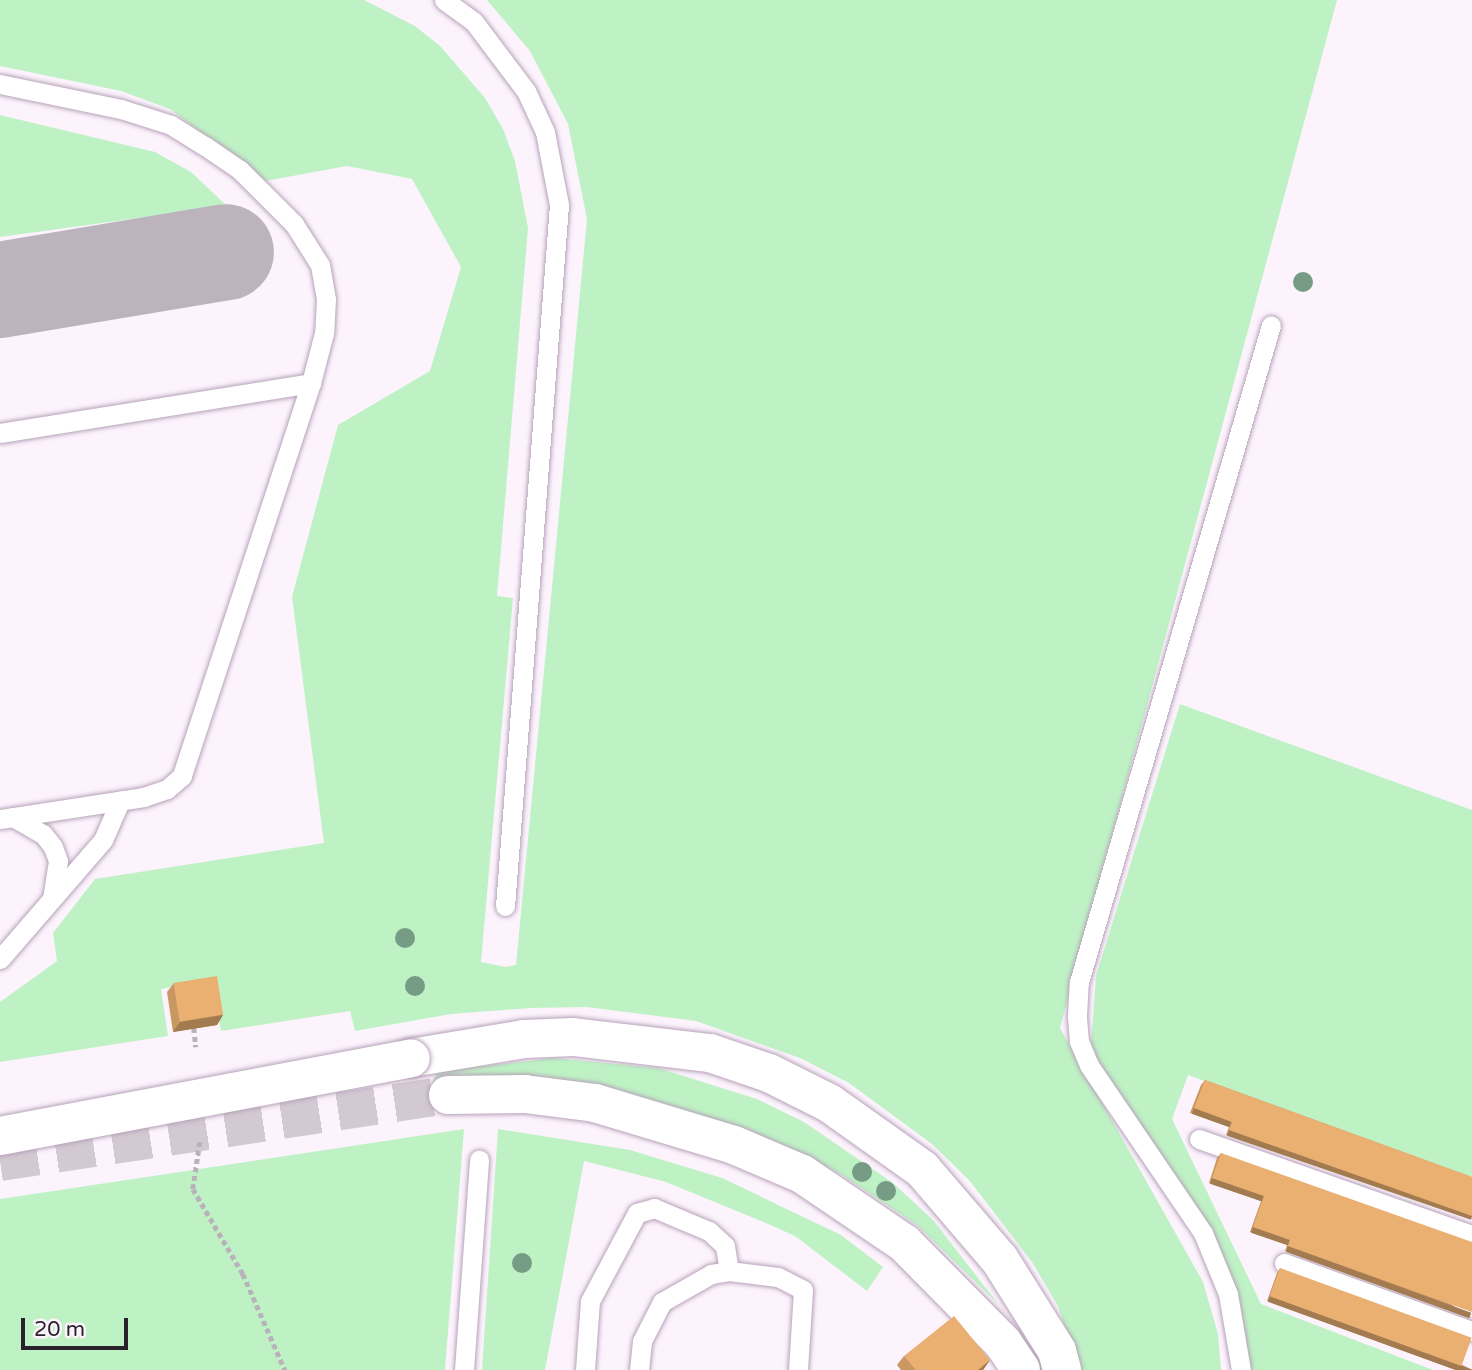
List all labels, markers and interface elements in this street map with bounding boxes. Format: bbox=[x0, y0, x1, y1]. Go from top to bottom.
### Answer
scale bar bbox=[24, 1304, 131, 1348]
text: 20 m bbox=[34, 1317, 85, 1342]

